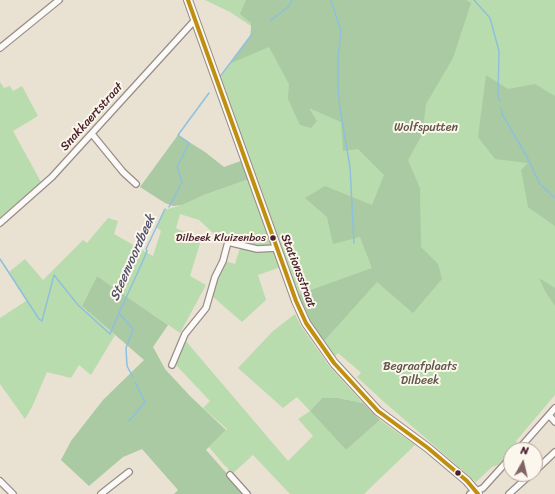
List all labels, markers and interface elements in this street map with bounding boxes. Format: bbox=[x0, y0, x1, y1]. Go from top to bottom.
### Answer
street label: Snakkaertstraat bbox=[58, 80, 126, 154]
park label: Wolfsputten bbox=[394, 121, 458, 135]
water label: Steenvoordbeek bbox=[107, 213, 159, 303]
place label: Dilbeek Kluizenbos bbox=[176, 231, 266, 245]
street label: Stationsstraat bbox=[277, 232, 319, 310]
marker: Dilbeek Kluizenbos bbox=[268, 233, 278, 243]
park label: Begraafplaats Dilbeek bbox=[383, 360, 457, 388]
text: N bbox=[520, 441, 530, 461]
north arrow bbox=[503, 442, 543, 482]
unlabelled marker bbox=[453, 468, 463, 478]

